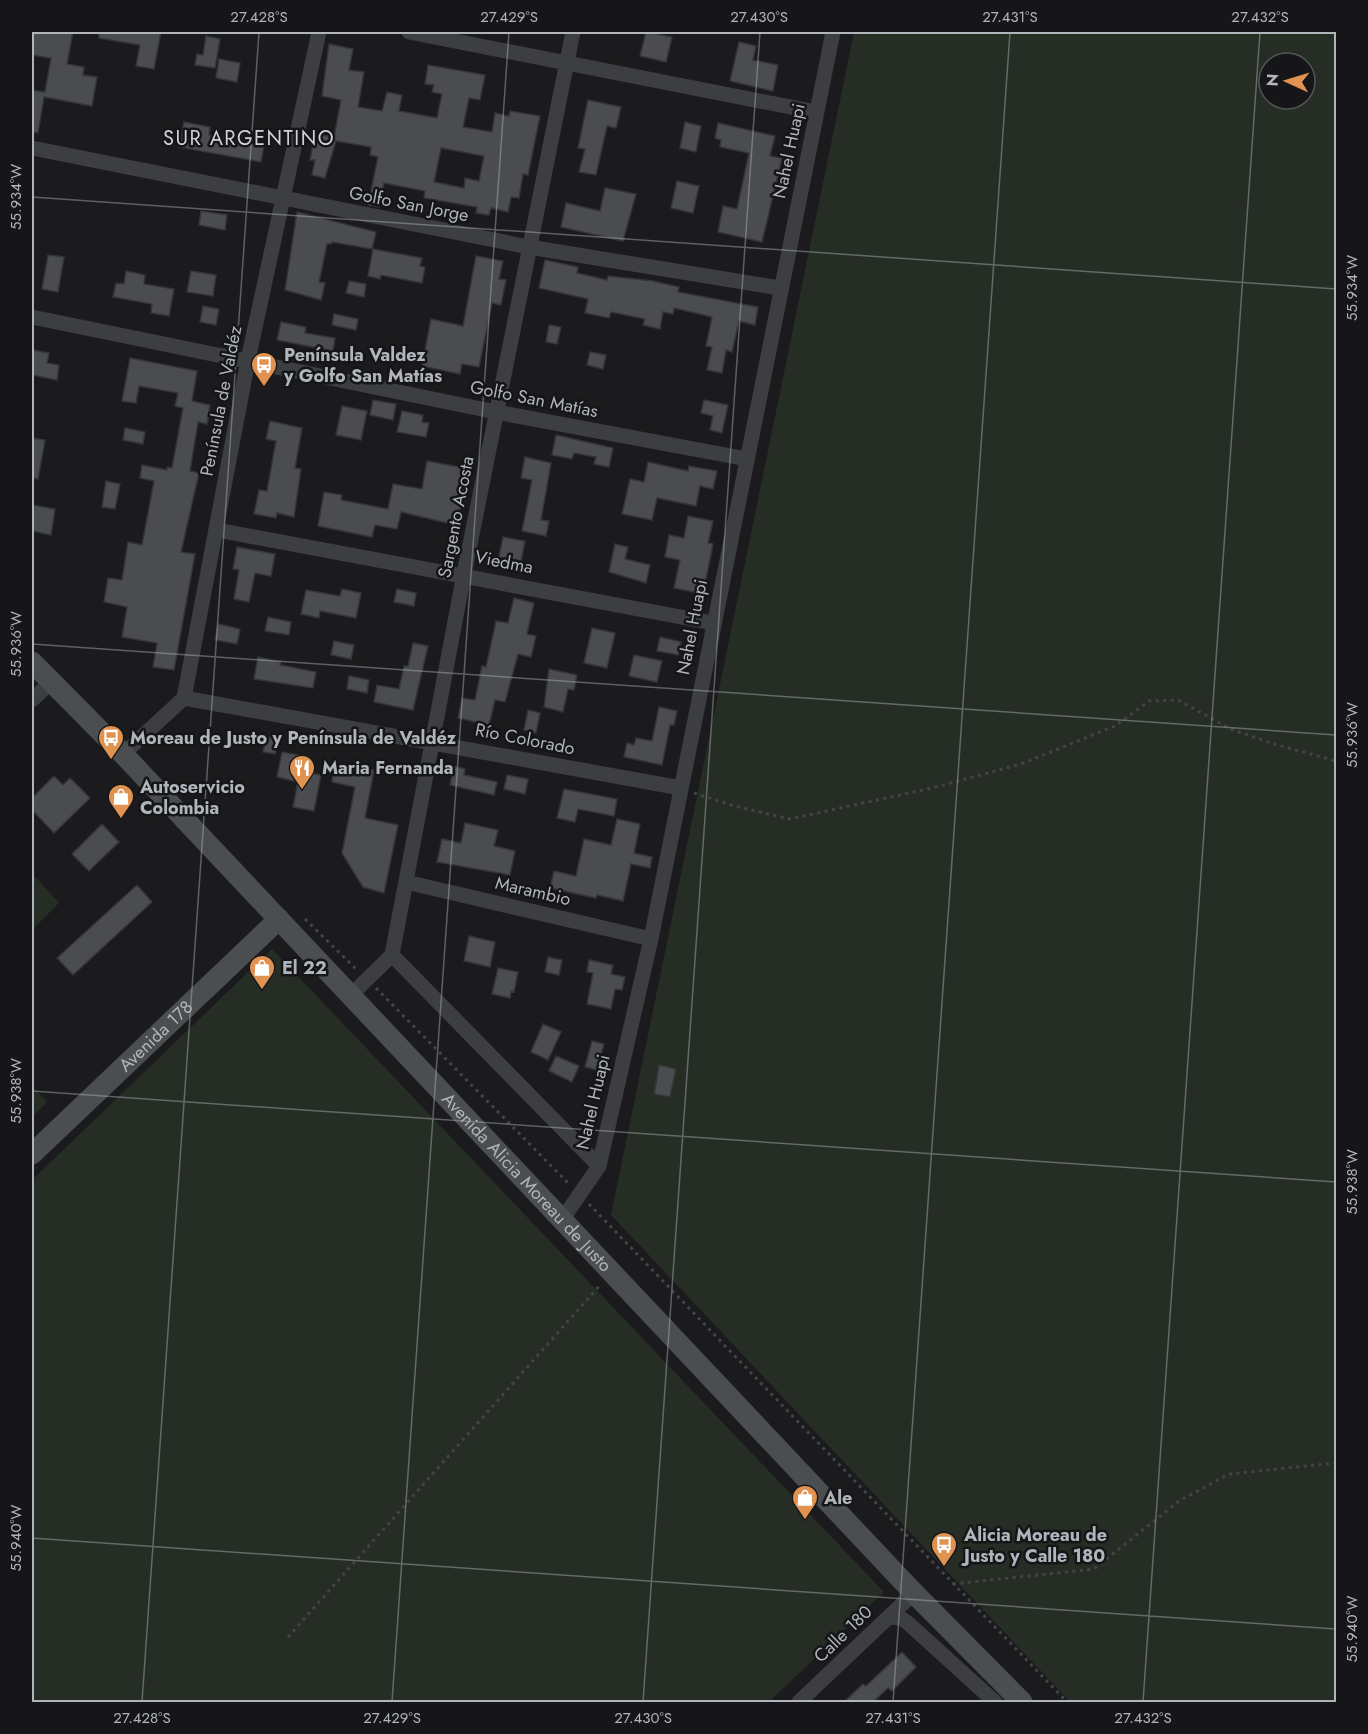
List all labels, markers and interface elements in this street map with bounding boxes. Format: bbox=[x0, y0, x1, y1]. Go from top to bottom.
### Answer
text: 27.428°S bbox=[230, 6, 288, 28]
text: 27.429°S bbox=[480, 6, 538, 28]
text: 27.430°S bbox=[730, 6, 788, 28]
text: 27.431°S bbox=[982, 6, 1038, 28]
text: 27.432°S bbox=[1231, 6, 1289, 28]
north arrow bbox=[1257, 51, 1317, 111]
text: N bbox=[1261, 73, 1284, 87]
street label: Nahel Huapi bbox=[766, 101, 812, 201]
district label: SUR ARGENTINO bbox=[163, 124, 335, 153]
text: 55.934°W bbox=[5, 164, 27, 230]
street label: Golfo San Jorge bbox=[347, 180, 471, 228]
text: 55.934°W bbox=[1341, 255, 1363, 321]
street label: Península de Valdéz bbox=[194, 323, 248, 478]
place label: Península Valdez y Golfo San Matías bbox=[283, 342, 442, 389]
bus stop icon: Península Valdez y Golfo San Matías bbox=[249, 350, 279, 388]
street label: Golfo San Matías bbox=[468, 374, 600, 424]
street label: Sargento Acosta bbox=[431, 454, 481, 580]
street label: Viedma bbox=[473, 544, 535, 580]
street label: Nahel Huapi bbox=[670, 577, 714, 677]
text: 55.936°W bbox=[5, 611, 27, 677]
text: 55.936°W bbox=[1341, 702, 1363, 768]
street label: Río Colorado bbox=[473, 717, 577, 761]
bus stop icon: Moreau de Justo y Península de Valdéz bbox=[96, 723, 126, 761]
place label: Moreau de Justo y Península de Valdéz bbox=[130, 725, 457, 751]
restaurant icon: Maria Fernanda bbox=[287, 753, 317, 791]
place label: Maria Fernanda bbox=[322, 755, 454, 781]
place label: Autoservicio Colombia bbox=[139, 774, 245, 821]
shop icon: Autoservicio Colombia bbox=[106, 782, 136, 820]
street label: Marambio bbox=[493, 870, 574, 912]
shop icon: El 22 bbox=[247, 953, 277, 991]
place label: El 22 bbox=[282, 955, 327, 981]
street label: Avenida 178 bbox=[113, 994, 199, 1078]
street label: Nahel Huapi bbox=[569, 1052, 617, 1152]
text: 55.938°W bbox=[5, 1058, 27, 1124]
street label: Avenida Alicia Moreau de Justo bbox=[436, 1087, 618, 1278]
text: 55.938°W bbox=[1341, 1149, 1363, 1215]
shop icon: Ale bbox=[790, 1483, 820, 1521]
place label: Ale bbox=[823, 1485, 852, 1511]
text: 55.940°W bbox=[5, 1504, 27, 1571]
place label: Alicia Moreau de Justo y Calle 180 bbox=[961, 1522, 1107, 1569]
bus stop icon: Alicia Moreau de Justo y Calle 180 bbox=[929, 1530, 959, 1568]
text: 55.940°W bbox=[1341, 1595, 1363, 1662]
street label: Calle 180 bbox=[808, 1599, 878, 1669]
text: 27.428°S bbox=[113, 1707, 171, 1729]
text: 27.429°S bbox=[363, 1707, 421, 1729]
text: 27.430°S bbox=[614, 1707, 672, 1729]
text: 27.431°S bbox=[865, 1707, 921, 1729]
text: 27.432°S bbox=[1114, 1707, 1172, 1729]

